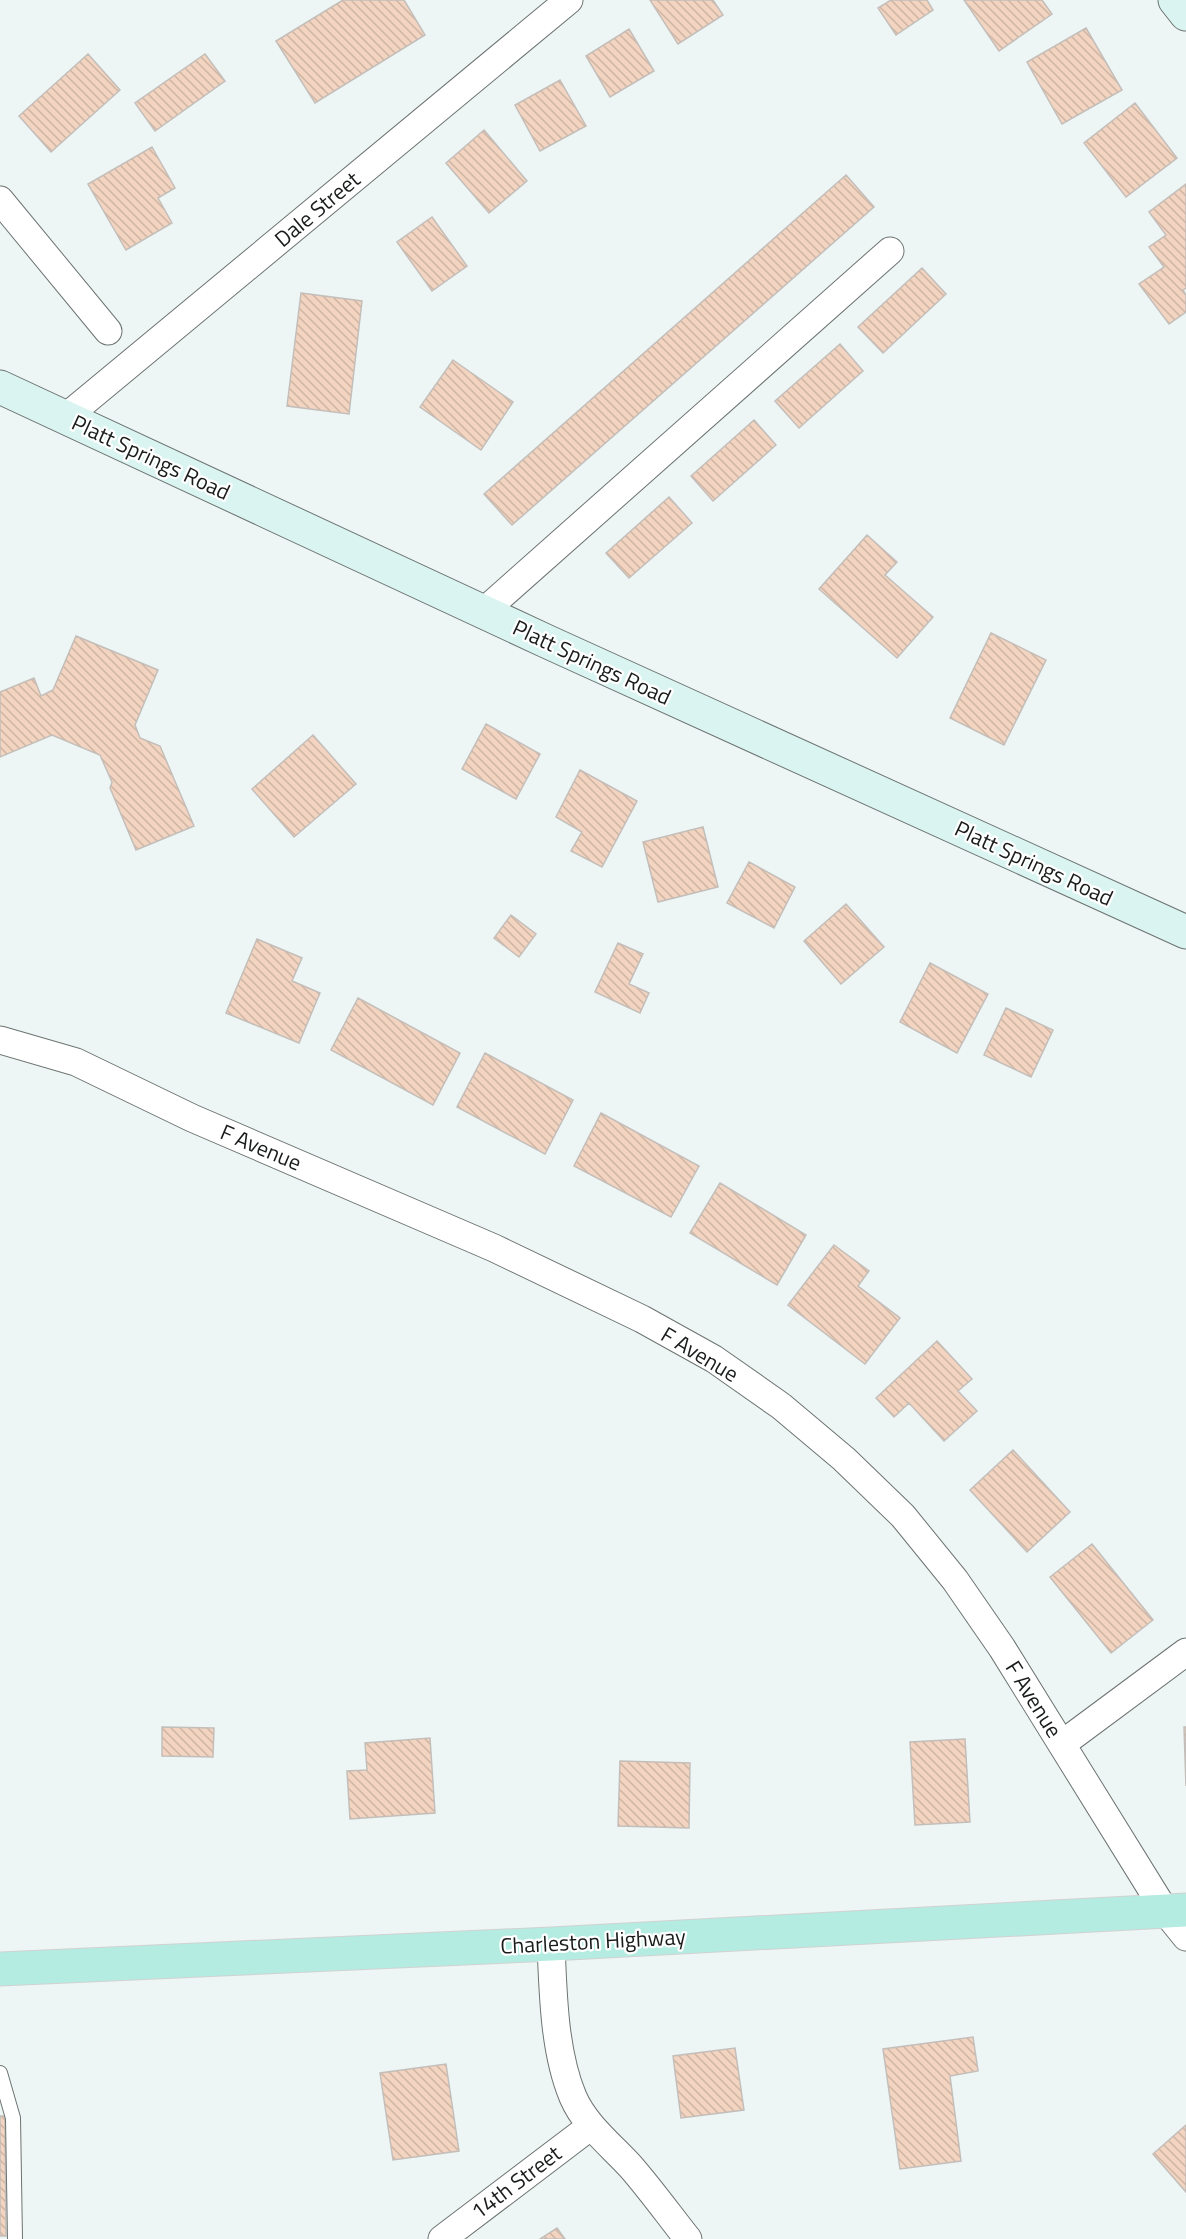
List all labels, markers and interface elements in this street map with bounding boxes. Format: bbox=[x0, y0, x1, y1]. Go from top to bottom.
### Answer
street label: Dale Street bbox=[267, 163, 368, 255]
street label: Platt Springs Road bbox=[66, 405, 236, 509]
street label: Platt Springs Road bbox=[507, 610, 677, 714]
street label: Platt Springs Road bbox=[949, 811, 1119, 915]
street label: F Avenue bbox=[215, 1115, 307, 1179]
street label: F Avenue bbox=[655, 1317, 745, 1391]
street label: F Avenue bbox=[997, 1654, 1071, 1744]
street label: Charleston Highway bbox=[499, 1919, 687, 1963]
street label: 14th Street bbox=[464, 2136, 569, 2227]

